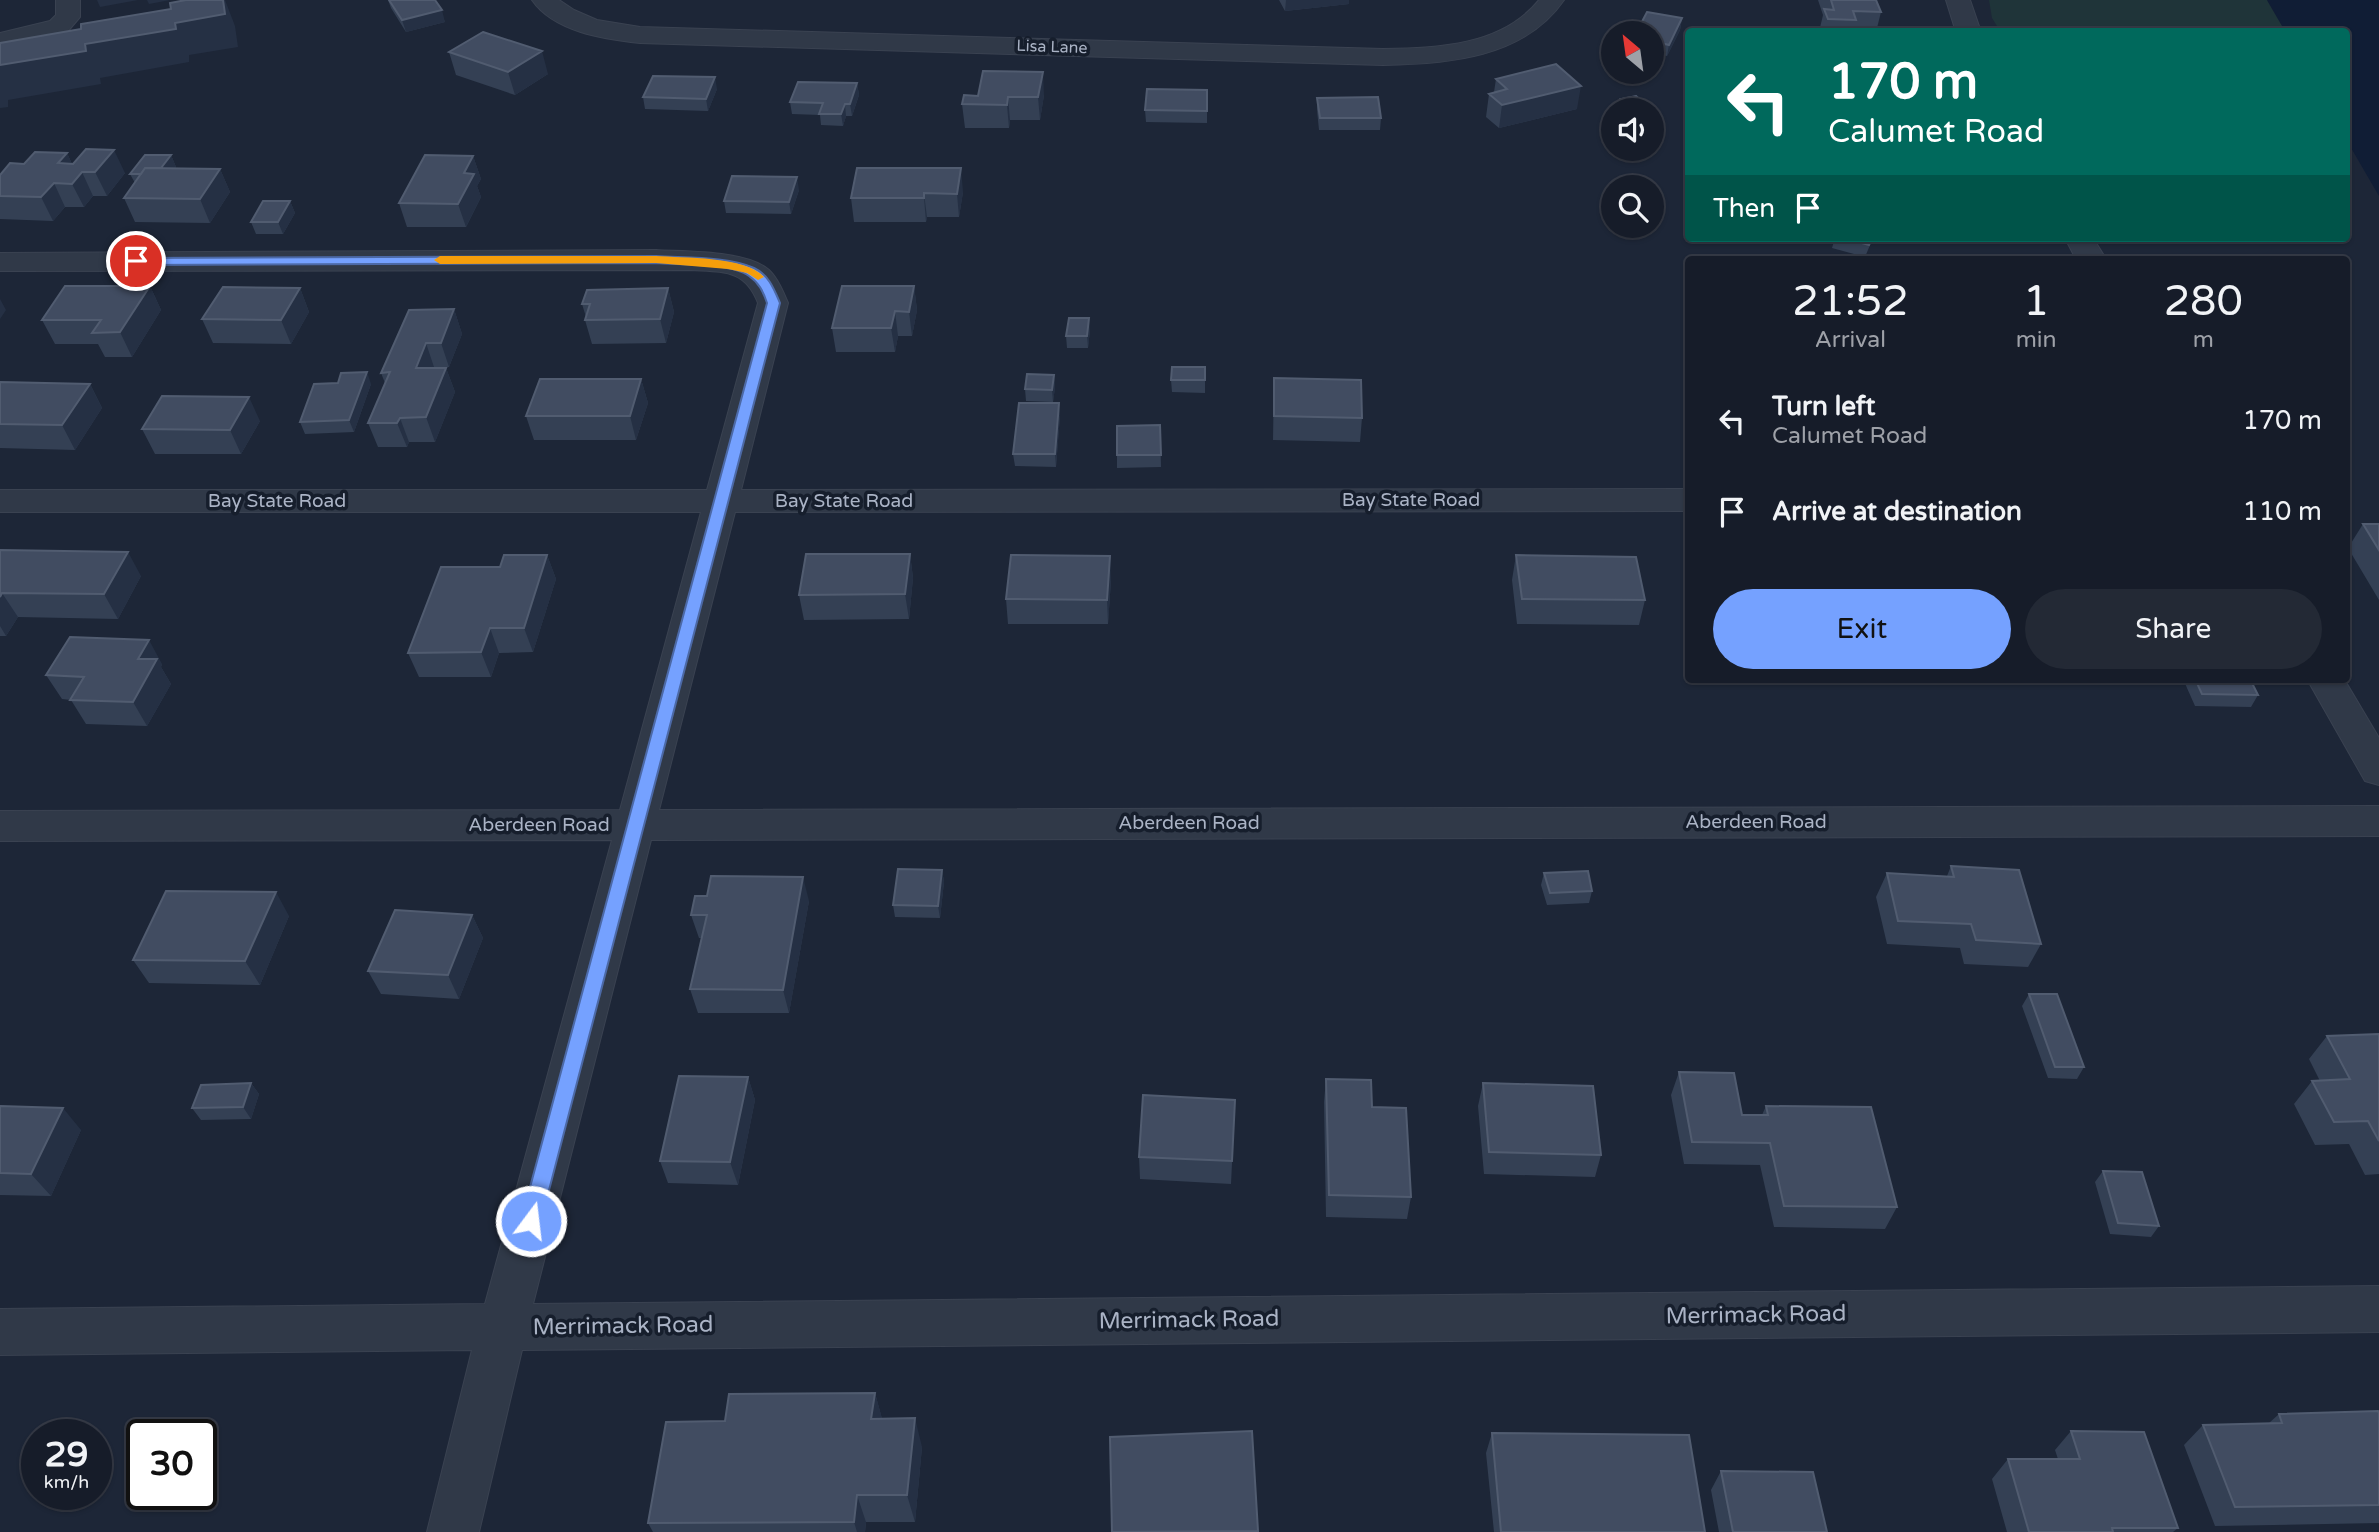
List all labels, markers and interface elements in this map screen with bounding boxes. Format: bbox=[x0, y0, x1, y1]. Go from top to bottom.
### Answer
north arrow bbox=[1601, 21, 1664, 84]
map controls bbox=[1601, 21, 1664, 238]
street label: Lisa Lane bbox=[1016, 36, 1088, 58]
text: 170 m bbox=[1828, 53, 1978, 112]
icon: left bbox=[1713, 56, 1804, 147]
button: sound bbox=[1601, 98, 1664, 161]
text: Calumet Road bbox=[1828, 113, 2044, 151]
button: search bbox=[1601, 175, 1664, 238]
icon: arrive bbox=[1789, 189, 1827, 227]
text: Then bbox=[1713, 193, 1775, 224]
pin bbox=[106, 231, 166, 291]
icon: arrive bbox=[117, 242, 155, 280]
text: 21:52 bbox=[1792, 276, 1909, 327]
text: 1 bbox=[2023, 276, 2049, 327]
text: 280 bbox=[2164, 276, 2243, 327]
text: Arrival bbox=[1815, 326, 1886, 354]
text: min bbox=[2016, 326, 2057, 354]
text: m bbox=[2193, 326, 2214, 354]
text: Turn left bbox=[1772, 391, 1875, 422]
icon: left bbox=[1713, 402, 1751, 440]
text: 170 m bbox=[2242, 405, 2322, 436]
text: Calumet Road bbox=[1772, 422, 1927, 450]
street label: Bay State Road bbox=[1342, 489, 1480, 511]
street label: Bay State Road bbox=[208, 490, 346, 512]
street label: Bay State Road bbox=[775, 490, 913, 512]
icon: arrive bbox=[1713, 493, 1751, 531]
text: Arrive at destination bbox=[1772, 496, 2022, 527]
text: 110 m bbox=[2242, 496, 2322, 527]
button: Exit bbox=[1713, 589, 2011, 669]
button: Share bbox=[2025, 589, 2322, 669]
street label: Aberdeen Road bbox=[1685, 811, 1827, 833]
street label: Aberdeen Road bbox=[1118, 812, 1260, 834]
street label: Aberdeen Road bbox=[468, 814, 610, 836]
position arrow bbox=[494, 1184, 568, 1258]
street label: Merrimack Road bbox=[1665, 1299, 1847, 1331]
street label: Merrimack Road bbox=[1098, 1304, 1280, 1336]
street label: Merrimack Road bbox=[532, 1310, 714, 1342]
speed limit sign: 30 bbox=[126, 1419, 217, 1510]
text: 29 bbox=[45, 1434, 88, 1476]
text: km/h bbox=[44, 1471, 89, 1493]

